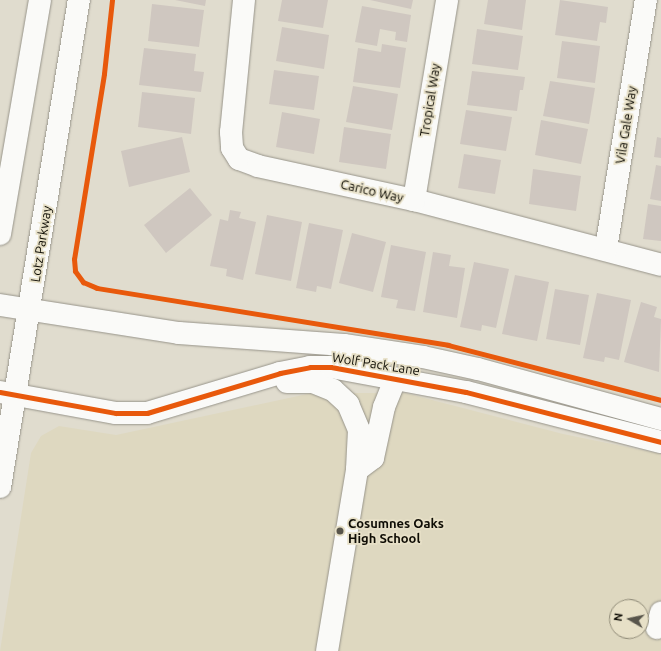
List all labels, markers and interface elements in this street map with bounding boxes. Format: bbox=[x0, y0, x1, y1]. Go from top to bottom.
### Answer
street label: Tropical Way bbox=[417, 62, 443, 138]
street label: Vila Gale Way bbox=[612, 85, 640, 165]
street label: Carico Way bbox=[339, 176, 405, 206]
street label: Lotz Parkway bbox=[27, 205, 55, 283]
street label: Wolf Pack Lane bbox=[331, 349, 421, 379]
place label: Cosumnes Oaks High School bbox=[348, 516, 444, 547]
marker: Cosumnes Oaks High School bbox=[335, 526, 345, 536]
north arrow bbox=[609, 599, 649, 639]
text: N bbox=[612, 612, 625, 622]

